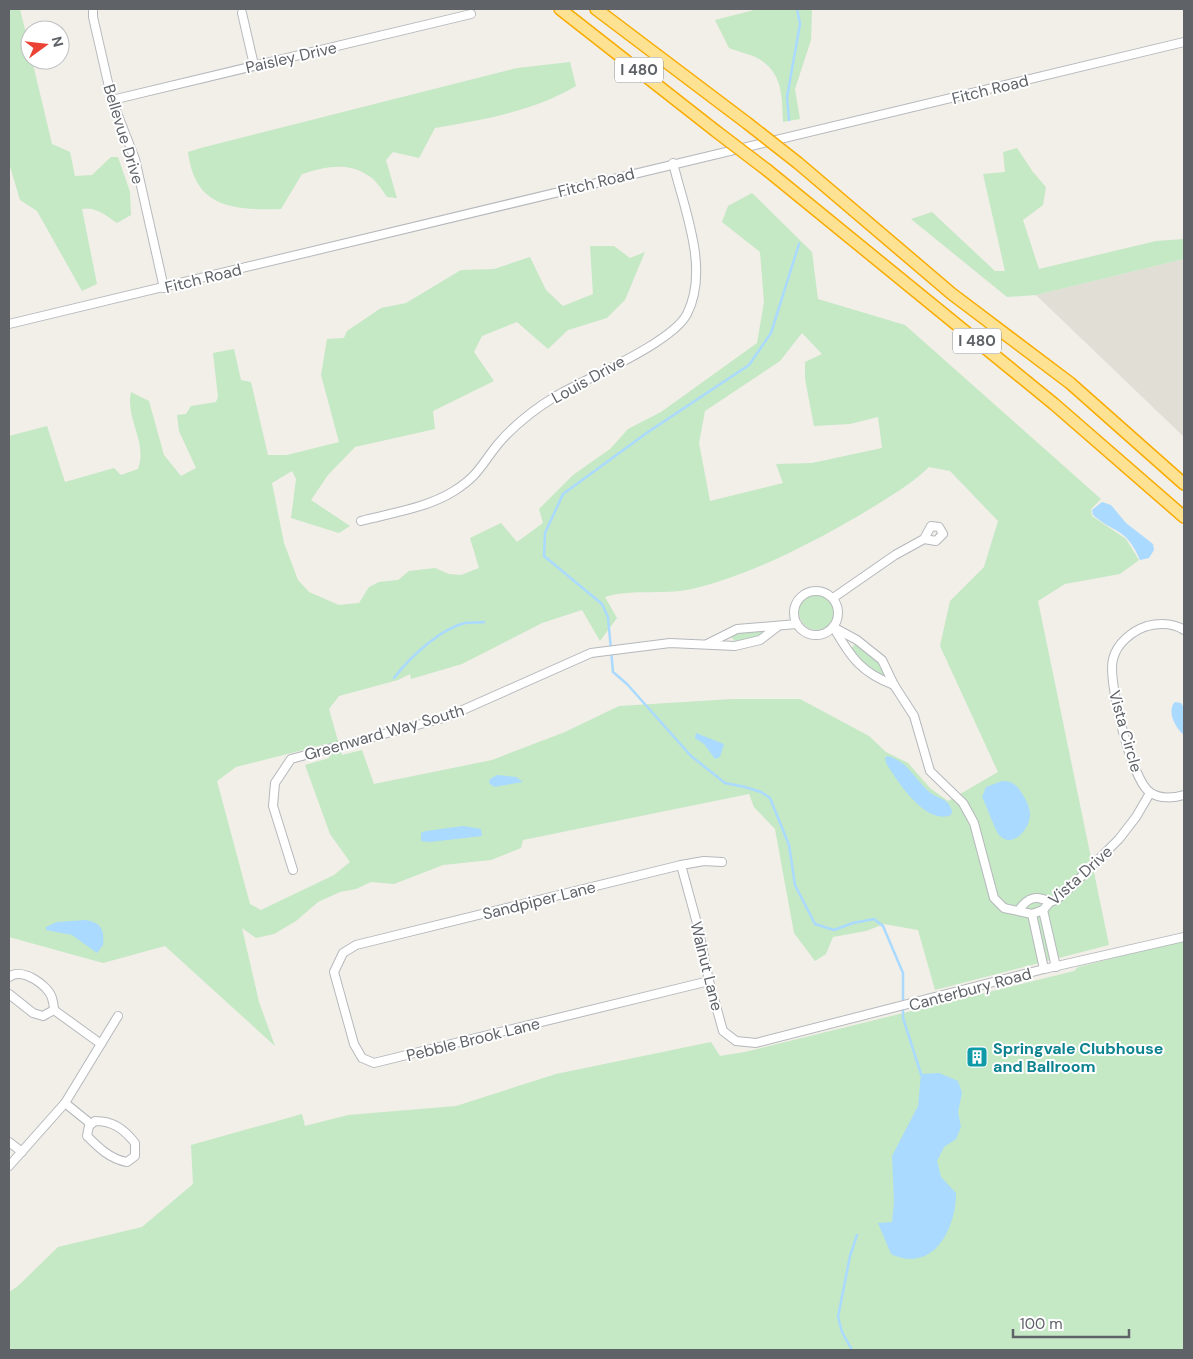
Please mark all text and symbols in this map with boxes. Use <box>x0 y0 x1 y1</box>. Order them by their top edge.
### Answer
north arrow <box>20 20 70 70</box>
text: N <box>48 34 68 49</box>
street label: Paisley Drive <box>244 37 339 78</box>
road number: I 480 <box>615 58 663 82</box>
street label: Fitch Road <box>950 70 1031 109</box>
street label: Bellevue Drive <box>98 82 149 187</box>
street label: Fitch Road <box>556 163 637 202</box>
street label: Fitch Road <box>163 259 244 298</box>
road number: I 480 <box>953 328 1001 354</box>
street label: Louis Drive <box>548 351 629 408</box>
street label: Vista Circle <box>1104 688 1147 775</box>
street label: Greenward Way South <box>302 700 467 765</box>
street label: Vista Drive <box>1044 841 1117 910</box>
street label: Sandpiper Lane <box>480 876 598 925</box>
street label: Walnut Lane <box>685 919 728 1013</box>
street label: Canterbury Road <box>907 963 1034 1016</box>
street label: Pebble Brook Lane <box>404 1013 542 1066</box>
place label: Springvale Clubhouse and Ballroom <box>993 1038 1163 1077</box>
building icon: Springvale Clubhouse and Ballroom <box>965 1045 989 1069</box>
scale bar <box>1013 1306 1129 1338</box>
text: 100 m <box>1020 1314 1063 1334</box>

